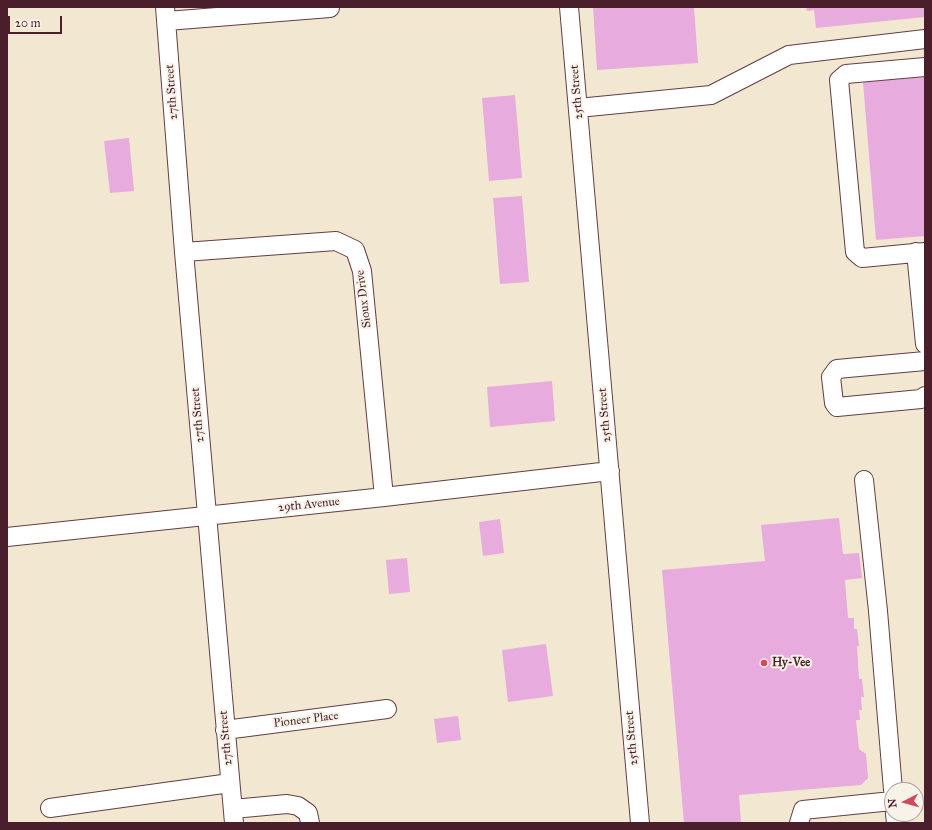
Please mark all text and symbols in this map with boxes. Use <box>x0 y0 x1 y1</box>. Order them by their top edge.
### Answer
scale bar <box>10 8 64 34</box>
text: 20 m <box>15 16 41 30</box>
street label: 27th Street <box>163 64 181 120</box>
street label: 25th Street <box>567 64 587 120</box>
street label: Sioux Drive <box>353 269 375 329</box>
street label: 27th Street <box>188 387 208 443</box>
street label: 25th Street <box>595 387 615 443</box>
street label: 29th Avenue <box>277 495 341 515</box>
place label: Hy-Vee <box>772 656 810 670</box>
marker: Hy-Vee <box>759 658 769 668</box>
street label: Pioneer Place <box>273 709 339 731</box>
street label: 27th Street <box>216 710 236 766</box>
street label: 25th Street <box>622 710 642 766</box>
north arrow <box>884 782 924 822</box>
text: N <box>886 798 900 809</box>

